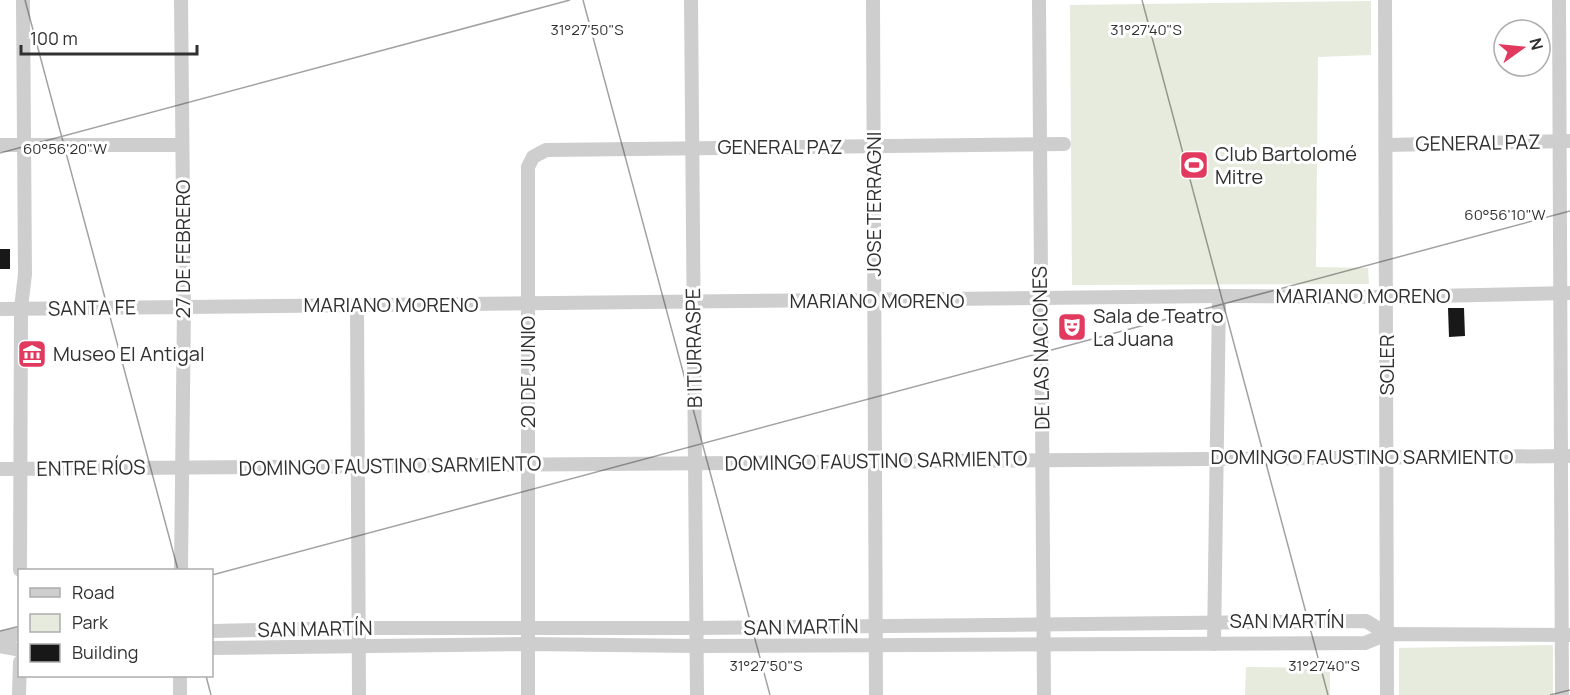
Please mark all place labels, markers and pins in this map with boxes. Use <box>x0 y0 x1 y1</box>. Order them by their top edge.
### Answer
place label: Club Bartolomé Mitre <box>1215 140 1357 190</box>
sports icon: Club Bartolomé Mitre <box>1178 149 1210 181</box>
place label: Sala de Teatro La Juana <box>1093 302 1224 352</box>
theatre icon: Sala de Teatro La Juana <box>1056 311 1088 343</box>
museum icon: Museo El Antigal <box>16 338 48 370</box>
place label: Museo El Antigal <box>53 340 205 367</box>

